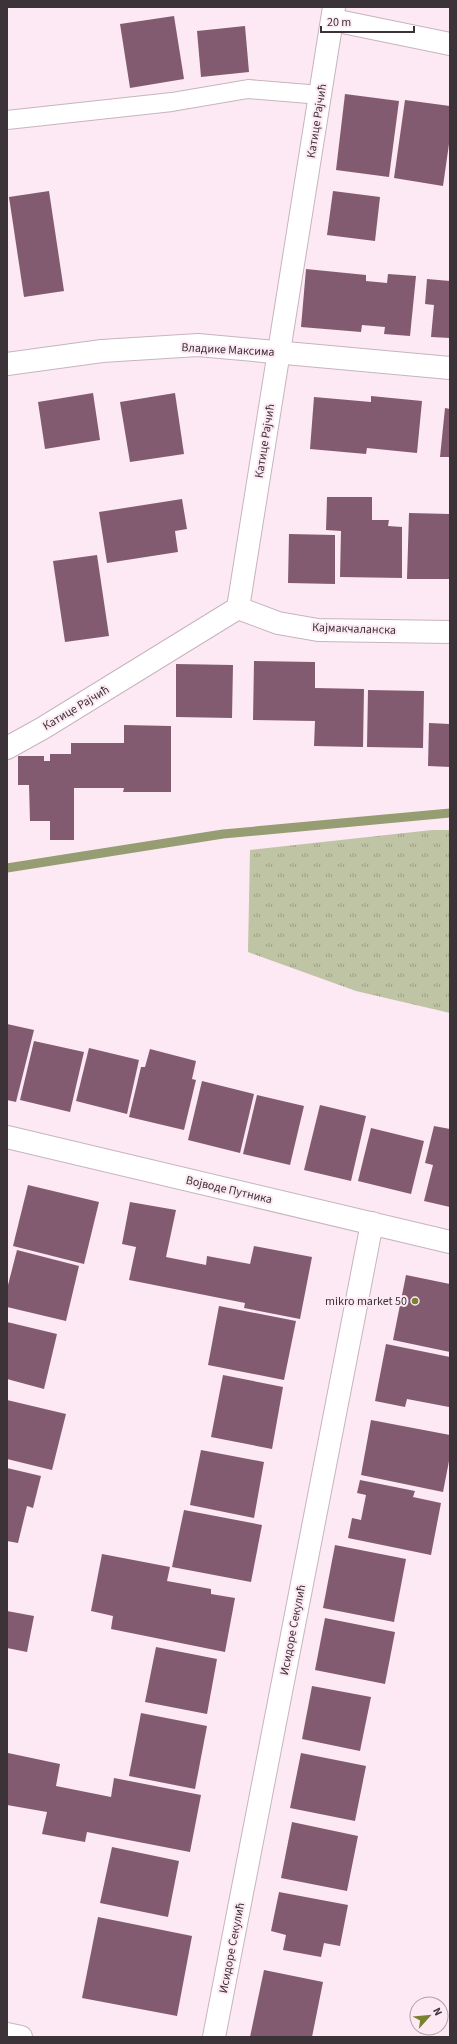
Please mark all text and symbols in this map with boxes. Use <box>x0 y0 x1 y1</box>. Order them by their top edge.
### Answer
scale bar <box>321 8 414 34</box>
text: 20 m <box>327 14 351 31</box>
street label: Катице Рајчић <box>303 83 331 159</box>
street label: Владике Максима <box>181 339 275 361</box>
street label: Катице Рајчић <box>251 403 279 479</box>
street label: Кајмакчаланска <box>312 619 396 639</box>
street label: Катице Рајчић <box>40 681 112 735</box>
street label: Војводе Путника <box>184 1172 274 1208</box>
place label: mikro market 50 <box>325 1293 407 1310</box>
marker: mikro market 50 <box>410 1296 420 1306</box>
street label: Исидоре Секулић <box>276 1583 310 1677</box>
street label: Исидоре Секулић <box>215 1901 249 1995</box>
north arrow <box>409 1996 449 2036</box>
text: N <box>429 2005 446 2018</box>

